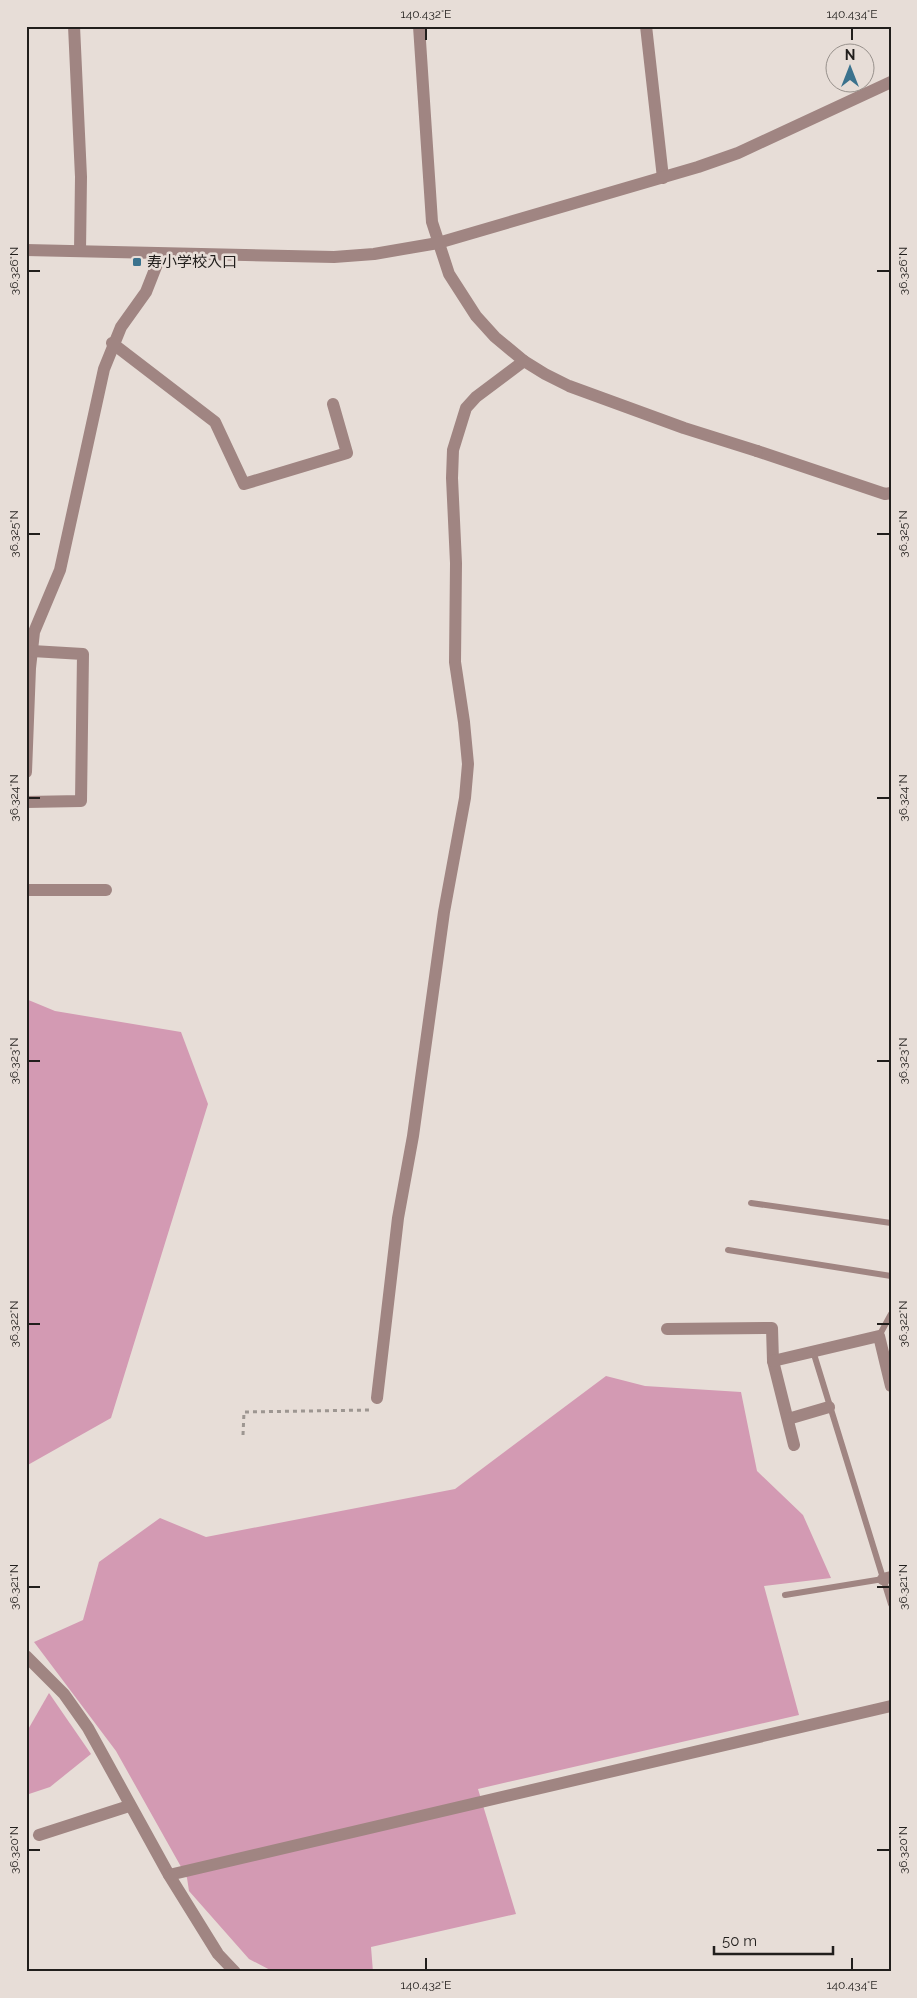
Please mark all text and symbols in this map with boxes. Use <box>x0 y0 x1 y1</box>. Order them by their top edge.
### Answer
text: 140.432°E <box>401 7 451 21</box>
text: 140.434°E <box>826 7 878 21</box>
north arrow <box>824 42 874 92</box>
text: N <box>845 47 855 63</box>
text: 36.326°N <box>7 247 21 295</box>
text: 36.326°N <box>896 247 910 295</box>
place label: 寿小学校入口 <box>147 253 237 271</box>
marker: 寿小学校入口 <box>131 256 143 268</box>
text: 36.325°N <box>7 510 21 558</box>
text: 36.325°N <box>896 510 910 558</box>
text: 36.324°N <box>7 774 21 822</box>
text: 36.324°N <box>896 774 910 822</box>
text: 36.323°N <box>7 1037 21 1085</box>
text: 36.323°N <box>896 1037 910 1085</box>
text: 36.322°N <box>7 1300 21 1348</box>
text: 36.322°N <box>896 1300 910 1348</box>
text: 36.321°N <box>7 1564 21 1610</box>
text: 36.321°N <box>896 1564 910 1610</box>
text: 36.320°N <box>7 1826 21 1874</box>
text: 36.320°N <box>896 1826 910 1874</box>
scale bar <box>714 1923 833 1955</box>
text: 50 m <box>722 1932 757 1950</box>
text: 140.432°E <box>401 1978 451 1992</box>
text: 140.434°E <box>826 1978 878 1992</box>

